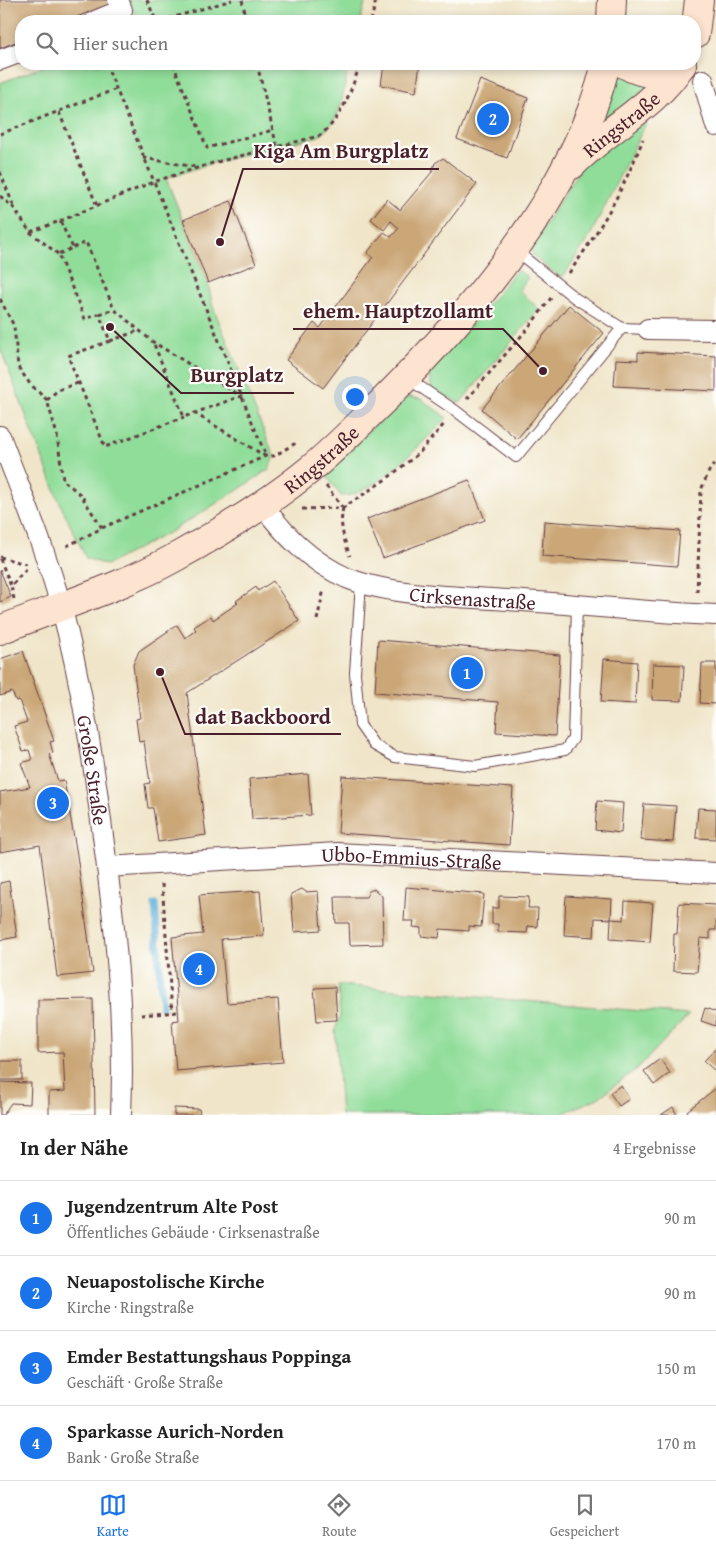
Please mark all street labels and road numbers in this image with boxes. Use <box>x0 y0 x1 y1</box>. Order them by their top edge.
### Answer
street label: Ringstraße <box>575 84 666 163</box>
street label: Ringstraße <box>277 418 365 500</box>
street label: Cirksenastraße <box>408 578 537 616</box>
street label: Große Straße <box>71 713 116 827</box>
street label: Ubbo-Emmius-Straße <box>320 838 502 876</box>

